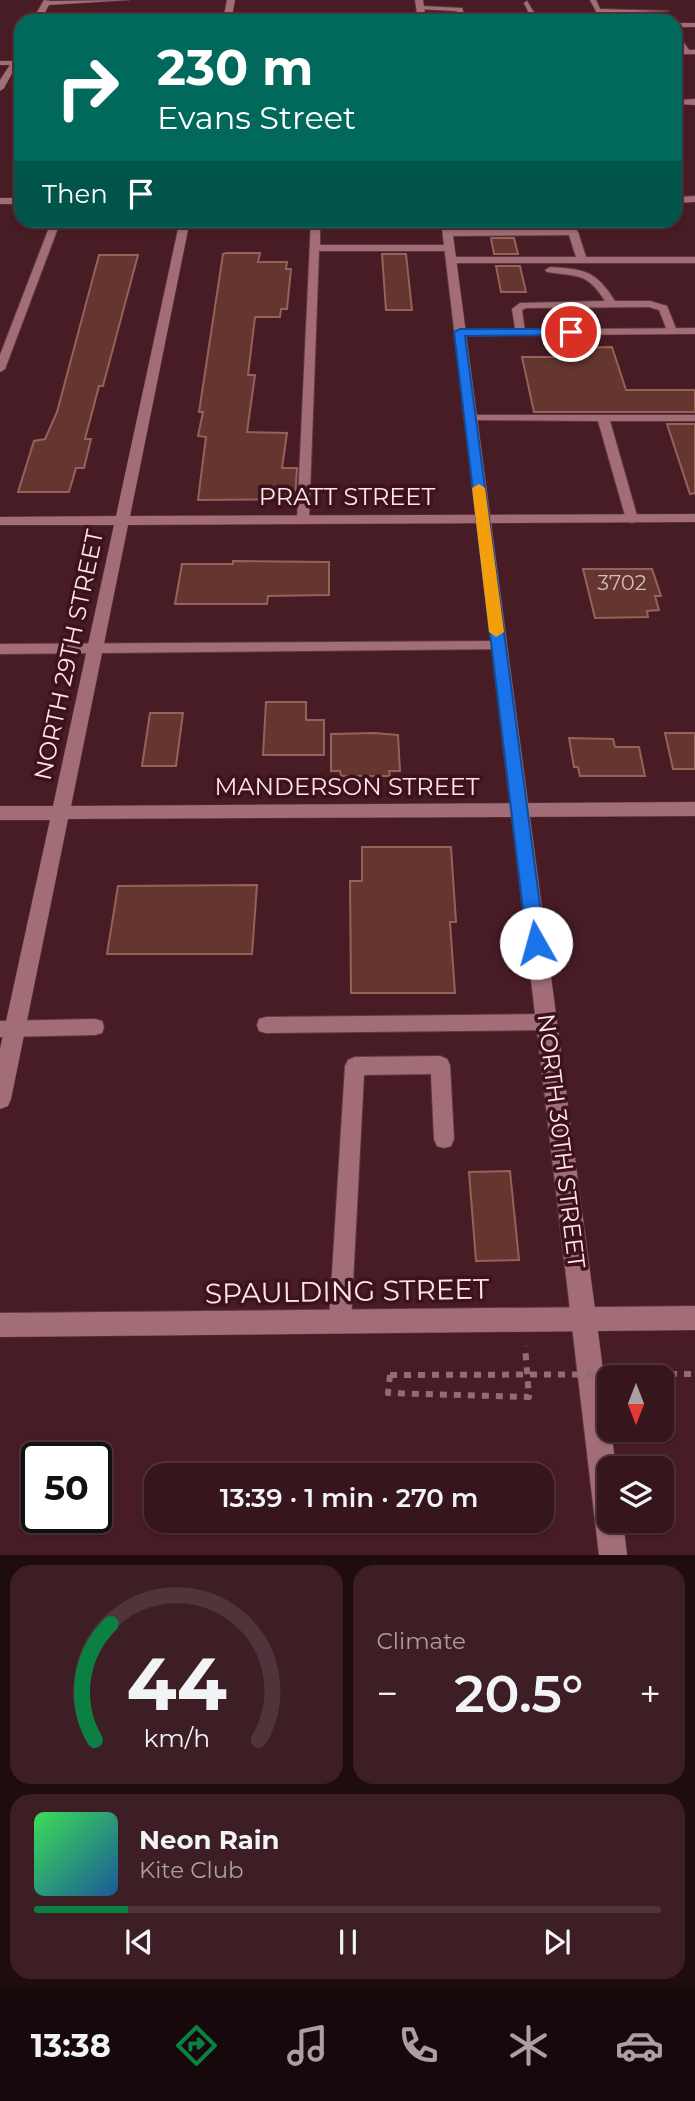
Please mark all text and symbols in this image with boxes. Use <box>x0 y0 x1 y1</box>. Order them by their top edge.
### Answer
text: 230 m <box>157 38 313 97</box>
icon: right <box>42 42 133 133</box>
text: Evans Street <box>157 98 356 137</box>
icon: arrive <box>122 175 160 213</box>
text: Then <box>42 178 108 210</box>
pin <box>541 302 601 362</box>
icon: arrive <box>552 313 590 351</box>
street label: PRATT STREET <box>259 482 435 511</box>
street label: NORTH 29TH STREET <box>28 527 109 783</box>
house number: 3702 <box>597 570 647 595</box>
street label: MANDERSON STREET <box>214 772 480 801</box>
position arrow <box>499 906 573 980</box>
street label: NORTH 30TH STREET <box>531 1012 592 1270</box>
street label: SPAULDING STREET <box>204 1272 490 1310</box>
north arrow <box>597 1365 674 1442</box>
map controls <box>597 1365 674 1533</box>
speed limit sign: 50 <box>21 1442 112 1533</box>
button: layers <box>597 1456 674 1533</box>
text: 13:39 · 1 min · 270 m <box>220 1482 478 1514</box>
text: Climate <box>377 1627 466 1655</box>
text: 44 <box>126 1641 226 1729</box>
text: 20.5° <box>454 1662 583 1725</box>
text: − <box>377 1670 398 1717</box>
text: + <box>639 1670 661 1717</box>
text: km/h <box>143 1723 210 1753</box>
text: Neon Rain <box>139 1824 280 1856</box>
text: Kite Club <box>139 1856 244 1884</box>
icon: previous <box>120 1923 158 1961</box>
icon: pause <box>329 1923 367 1961</box>
icon: next <box>538 1923 576 1961</box>
icon: directions <box>172 2021 221 2070</box>
icon: music <box>283 2021 332 2070</box>
icon: phone <box>394 2021 443 2070</box>
icon: climate <box>504 2021 553 2070</box>
icon: car <box>615 2021 664 2070</box>
text: 13:38 <box>31 2026 111 2065</box>

